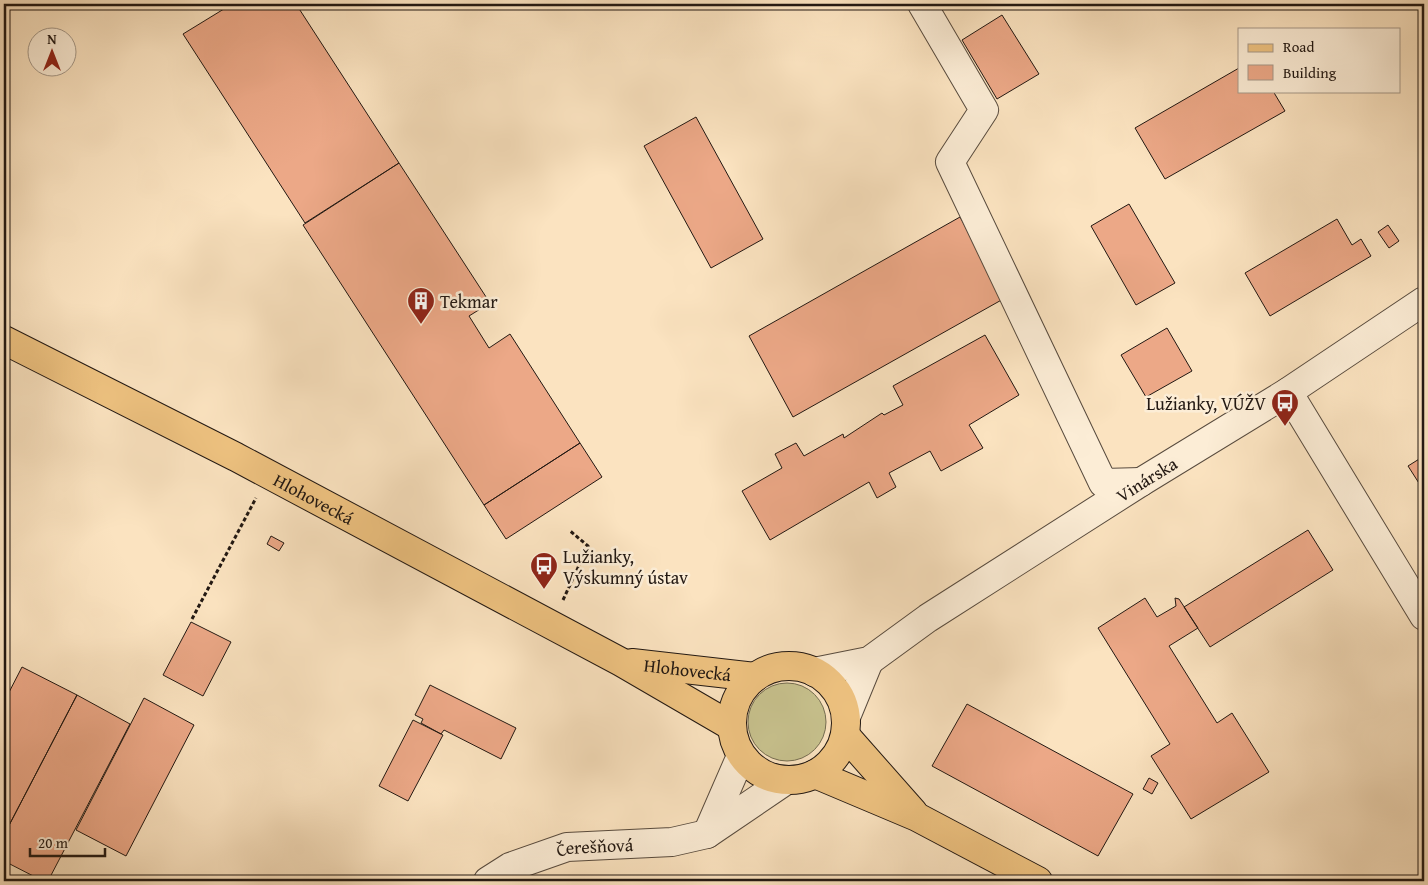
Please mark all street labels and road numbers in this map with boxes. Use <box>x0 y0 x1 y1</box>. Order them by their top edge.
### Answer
street label: Vinárska <box>1110 449 1183 508</box>
street label: Hlohovecká <box>269 466 359 531</box>
street label: Hlohovecká <box>643 651 733 688</box>
street label: Čerešňová <box>552 830 634 863</box>

